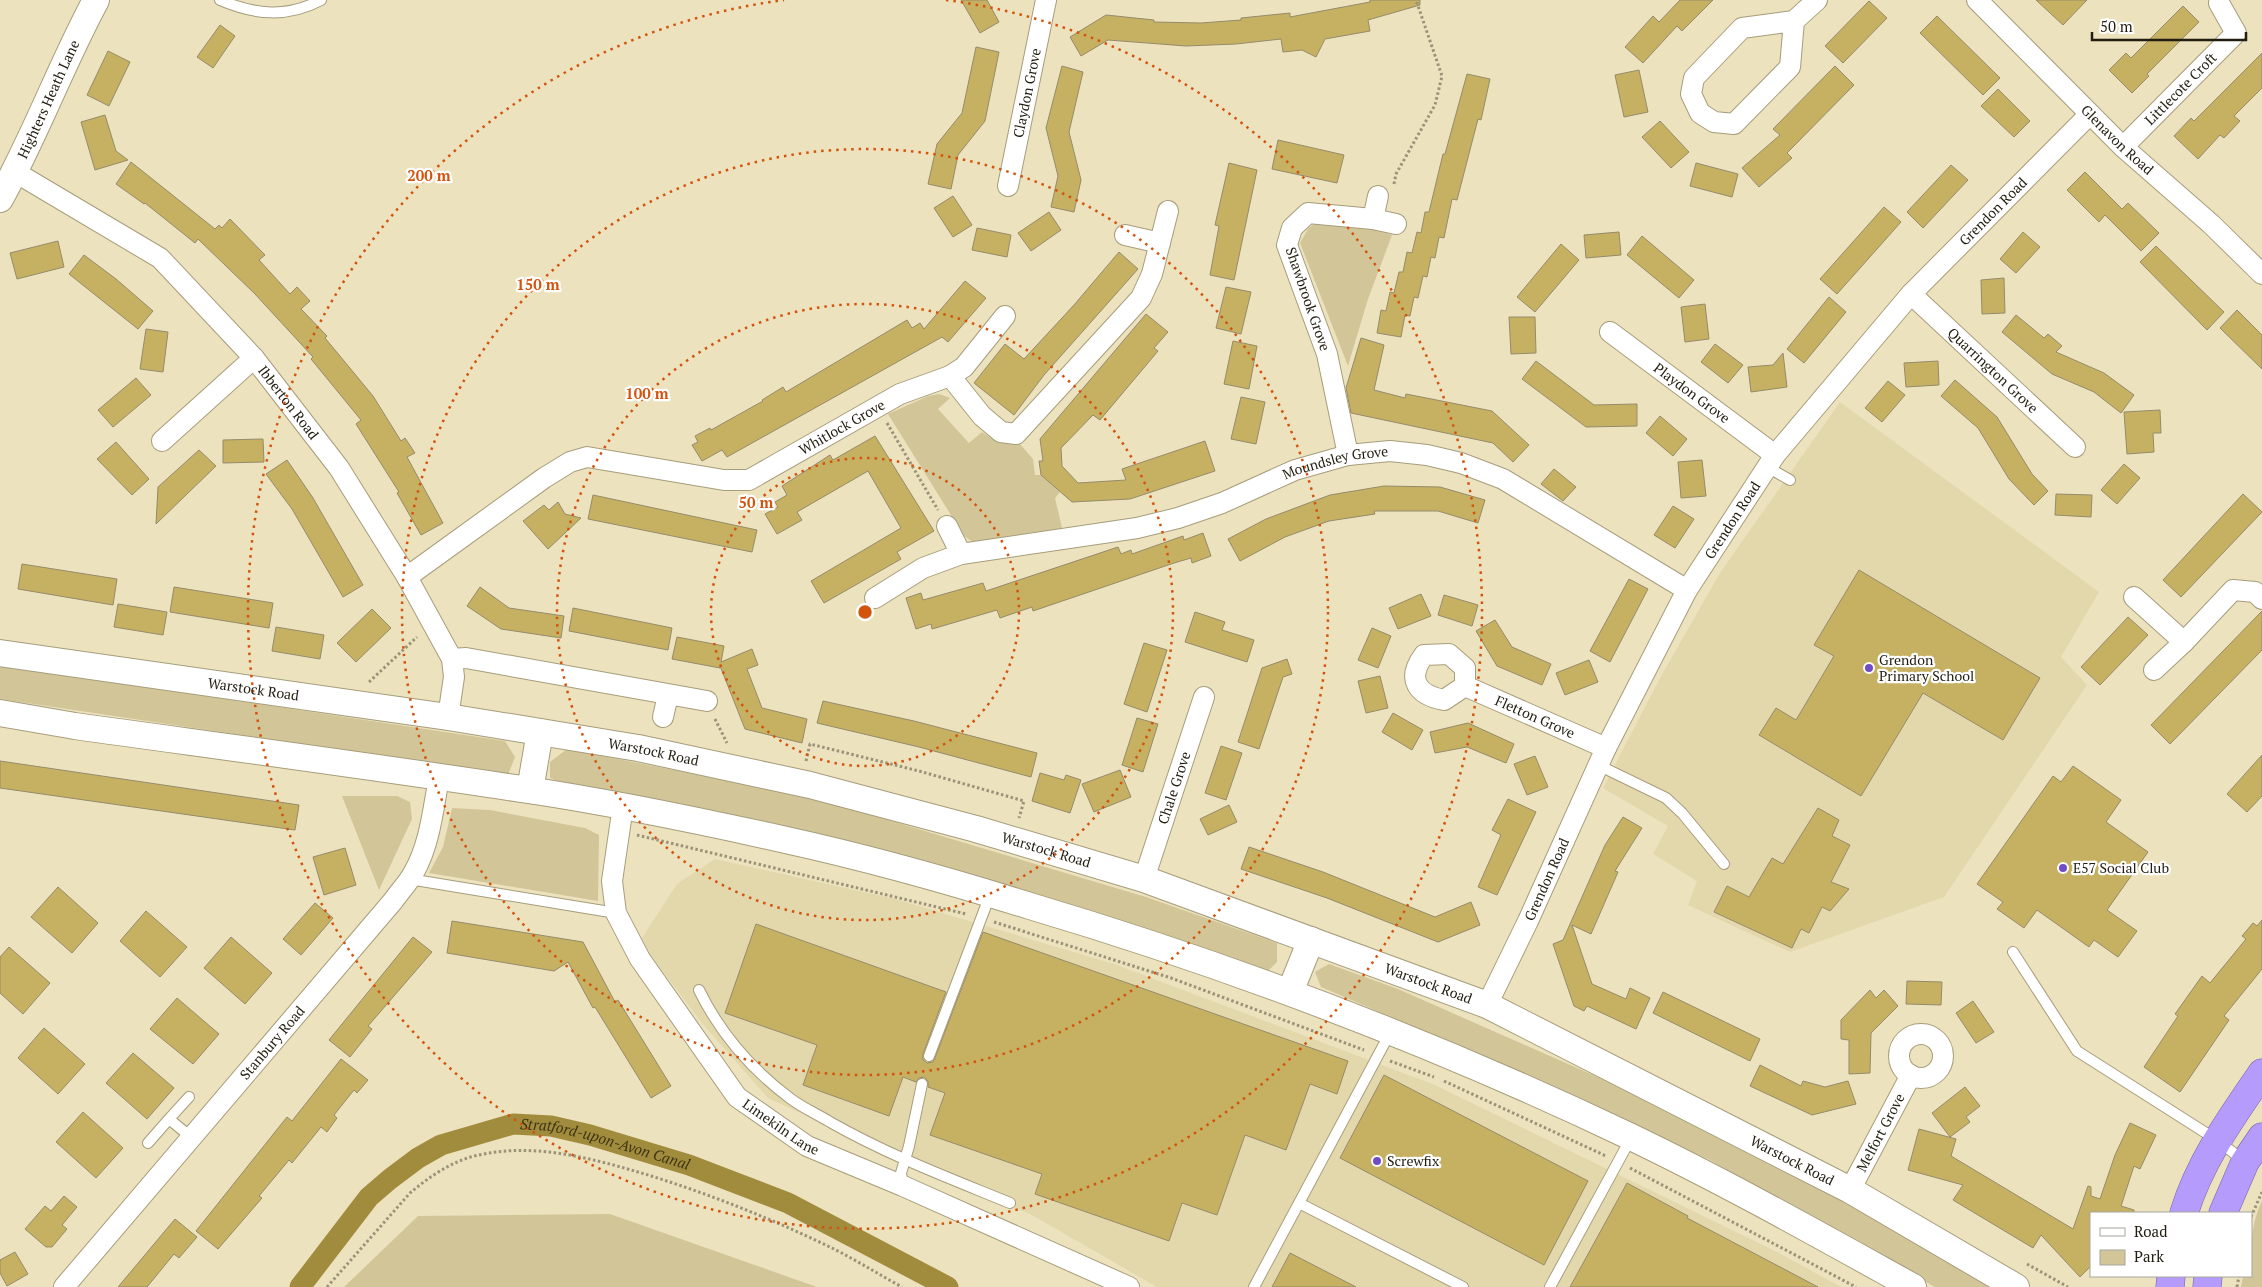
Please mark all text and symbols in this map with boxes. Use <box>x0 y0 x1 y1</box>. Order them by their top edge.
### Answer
scale bar <box>2092 10 2246 42</box>
text: 50 m <box>2100 16 2133 36</box>
street label: Highters Heath Lane <box>12 37 83 161</box>
street label: Claydon Grove <box>1008 46 1045 139</box>
street label: Littlecote Croft <box>2140 47 2221 129</box>
street label: Glenavon Road <box>2077 100 2158 179</box>
text: 200 m <box>407 165 451 185</box>
street label: Grendon Road <box>1955 173 2031 249</box>
street label: Shawbrook Grove <box>1282 244 1335 353</box>
text: 150 m <box>516 274 560 294</box>
street label: Quarrington Grove <box>1944 323 2043 417</box>
street label: Playdon Grove <box>1650 358 1734 427</box>
street label: Ibberton Road <box>254 361 323 443</box>
text: 100 m <box>625 383 669 403</box>
street label: Whitlock Grove <box>795 395 888 459</box>
street label: Moundsley Grove <box>1279 441 1389 483</box>
street label: Grendon Road <box>1700 477 1764 562</box>
text: 50 m <box>739 492 774 512</box>
centre of rings <box>856 603 874 621</box>
place label: Grendon Primary School <box>1879 650 1974 685</box>
marker: Grendon Primary School <box>1863 662 1875 674</box>
street label: Warstock Road <box>207 673 301 705</box>
street label: Fletton Grove <box>1492 691 1578 742</box>
street label: Warstock Road <box>607 733 701 770</box>
street label: Chale Grove <box>1153 749 1194 826</box>
street label: Warstock Road <box>1000 827 1093 872</box>
street label: Grendon Road <box>1519 835 1573 924</box>
place label: E57 Social Club <box>2073 858 2169 877</box>
marker: E57 Social Club <box>2057 862 2069 874</box>
street label: Warstock Road <box>1382 958 1475 1008</box>
street label: Stanbury Road <box>235 1001 309 1083</box>
street label: Melfort Grove <box>1851 1090 1909 1175</box>
street label: Limekiln Lane <box>739 1094 822 1159</box>
water label: Stratford-upon-Avon Canal <box>519 1113 694 1174</box>
street label: Warstock Road <box>1747 1131 1838 1190</box>
place label: Screwfix <box>1387 1151 1440 1170</box>
marker: Screwfix <box>1371 1155 1383 1167</box>
legend <box>2090 1212 2252 1277</box>
text: Road <box>2134 1221 2167 1241</box>
text: Park <box>2134 1246 2164 1266</box>

